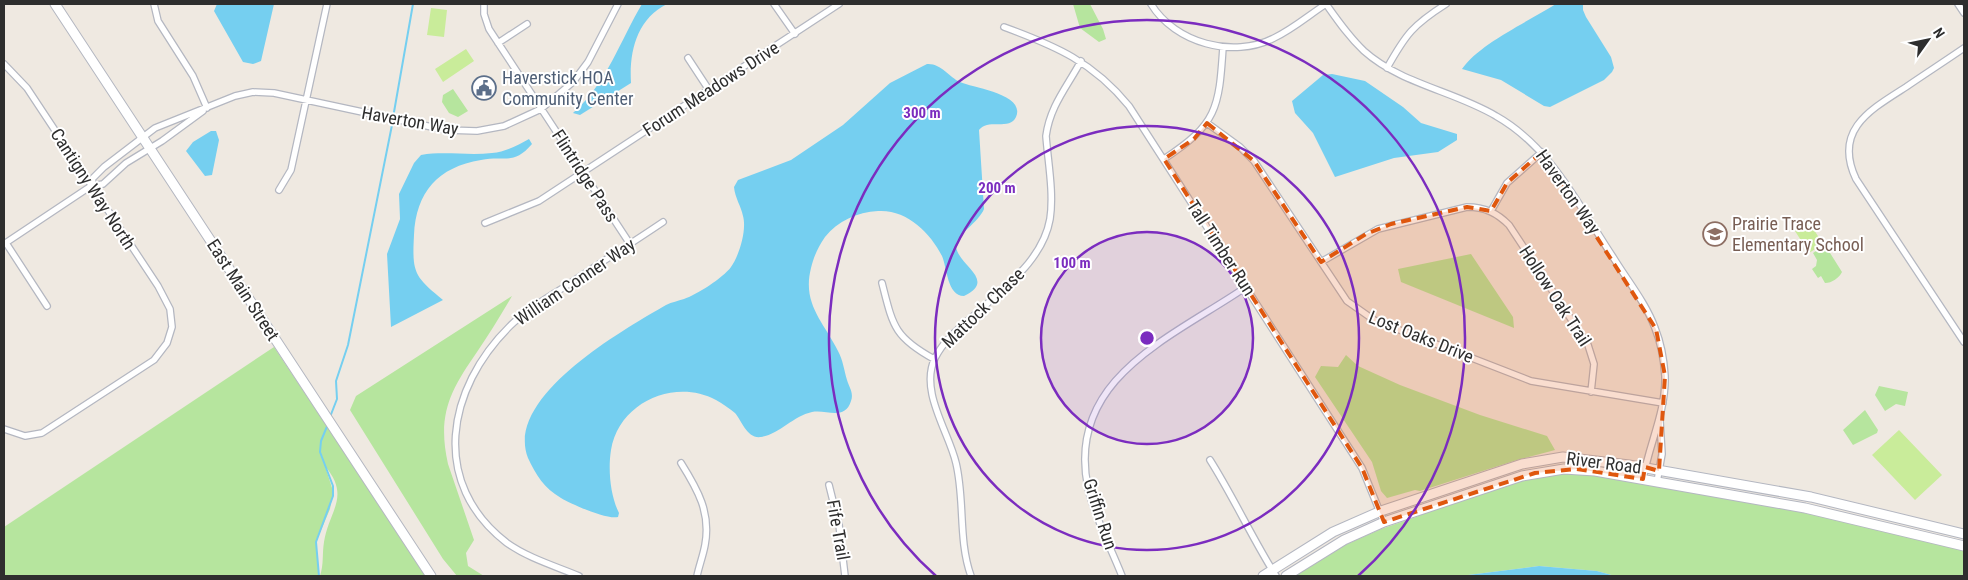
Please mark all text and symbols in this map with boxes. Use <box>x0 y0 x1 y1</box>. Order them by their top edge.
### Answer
north arrow <box>1903 15 1953 65</box>
text: N <box>1930 25 1948 41</box>
street label: Forum Meadows Drive <box>639 37 783 140</box>
place label: Haverstick HOA Community Center <box>502 67 634 109</box>
public building icon: Haverstick HOA Community Center <box>471 75 497 101</box>
street label: Haverton Way <box>360 102 461 139</box>
text: 300 m <box>903 104 941 122</box>
street label: Cantigny Way North <box>47 124 140 253</box>
street label: Flintridge Pass <box>548 126 623 226</box>
street label: Haverton Way <box>1532 146 1605 238</box>
text: 200 m <box>978 179 1016 197</box>
street label: Tall Timber Run <box>1183 196 1260 300</box>
place label: Prairie Trace Elementary School <box>1732 213 1864 255</box>
school or university icon: Prairie Trace Elementary School <box>1702 221 1728 247</box>
street label: William Conner Way <box>511 233 639 330</box>
street label: East Main Street <box>203 235 284 344</box>
street label: Hollow Oak Trail <box>1515 242 1596 350</box>
text: 100 m <box>1053 254 1091 272</box>
street label: Mattock Chase <box>937 263 1028 352</box>
street label: Lost Oaks Drive <box>1366 306 1477 367</box>
centre of rings <box>1138 329 1156 347</box>
street label: River Road <box>1565 447 1643 478</box>
street label: Griffin Run <box>1079 476 1122 552</box>
street label: Fife Trail <box>823 498 854 562</box>

